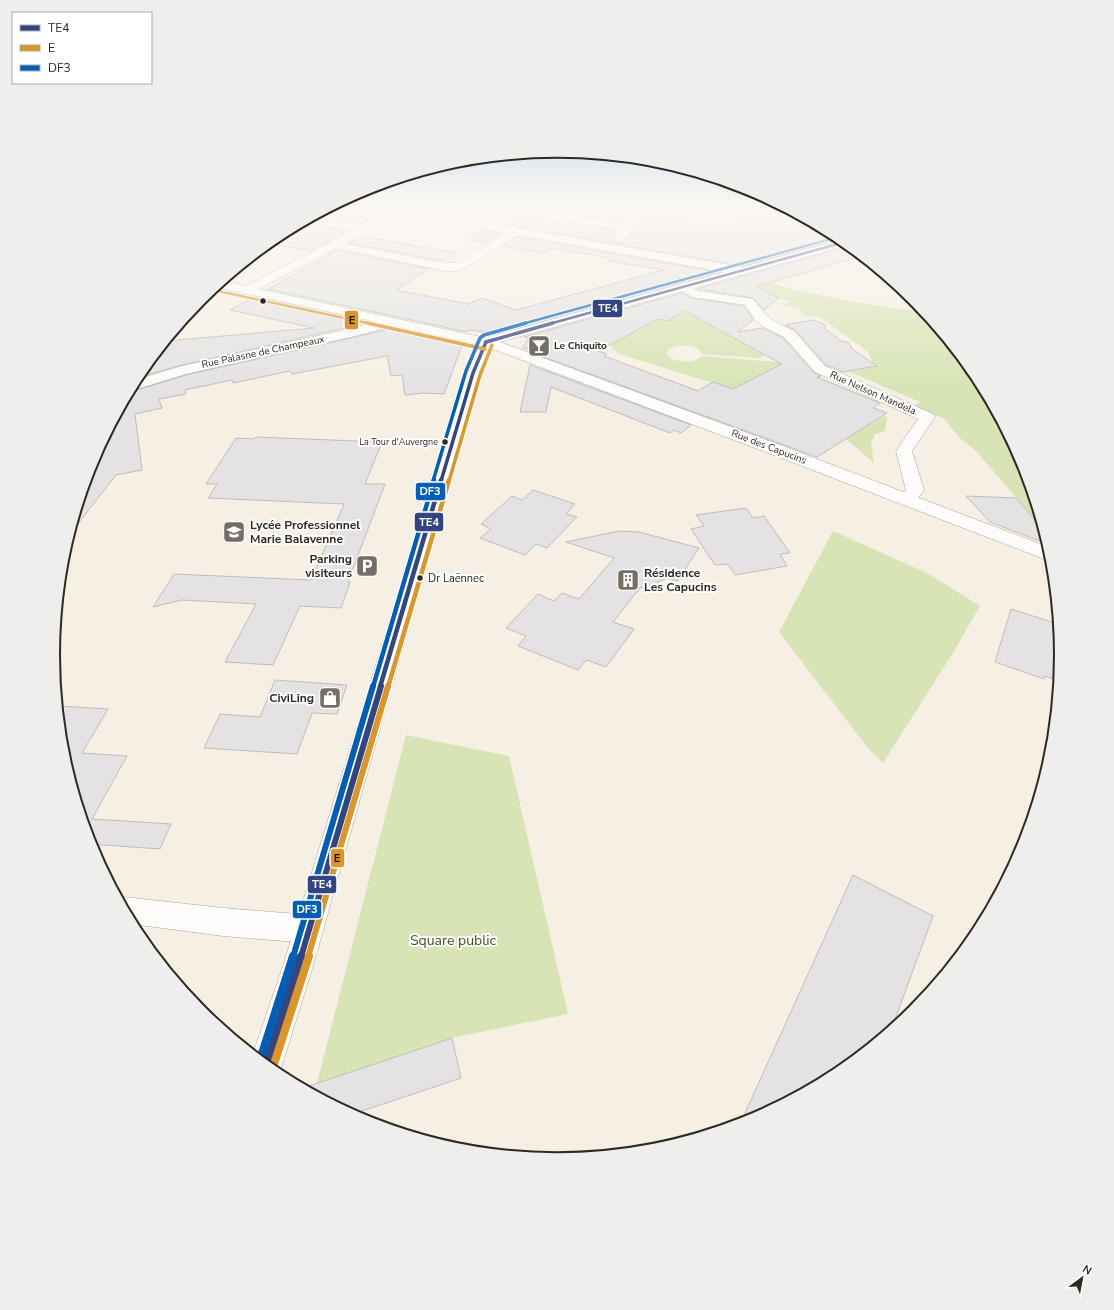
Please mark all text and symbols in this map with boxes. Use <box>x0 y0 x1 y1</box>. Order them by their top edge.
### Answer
legend <box>12 12 152 84</box>
text: TE4 <box>48 20 69 36</box>
text: E <box>48 40 55 56</box>
text: DF3 <box>48 60 71 76</box>
unlabelled marker <box>258 296 268 306</box>
line badge: TE4 <box>592 299 623 318</box>
text: TE4 <box>598 301 618 316</box>
line badge: E <box>344 310 359 330</box>
text: E <box>349 313 355 328</box>
street label: Rue Palasne de Champeaux <box>200 332 327 372</box>
bar icon: Le Chiquito <box>526 333 552 359</box>
place label: Le Chiquito <box>554 339 607 353</box>
street label: Rue Nelson Mandela <box>827 368 919 418</box>
street label: Rue des Capucins <box>729 426 809 468</box>
place label: La Tour d'Auvergne <box>359 436 438 448</box>
marker: La Tour d'Auvergne <box>440 437 450 447</box>
line badge: DF3 <box>415 482 446 501</box>
text: DF3 <box>419 484 441 499</box>
line badge: TE4 <box>414 512 444 532</box>
text: TE4 <box>419 515 439 530</box>
place label: Lycée Professionnel Marie Balavenne <box>250 517 360 547</box>
school or university icon: Lycée Professionnel Marie Balavenne <box>221 519 247 545</box>
place label: Parking visiteurs <box>304 551 352 581</box>
parking icon: Parking visiteurs <box>354 553 380 579</box>
place label: Résidence Les Capucins <box>644 565 717 595</box>
building icon: Résidence Les Capucins <box>615 567 641 593</box>
place label: Dr Laënnec <box>428 571 484 586</box>
marker: Dr Laënnec <box>415 573 425 583</box>
shop icon: CiviLing <box>317 685 343 711</box>
place label: CiviLing <box>269 690 314 706</box>
line badge: E <box>330 848 345 868</box>
text: E <box>334 851 340 866</box>
line badge: TE4 <box>307 875 337 894</box>
text: TE4 <box>312 877 332 892</box>
line badge: DF3 <box>292 900 322 919</box>
text: DF3 <box>296 902 318 917</box>
park label: Square public <box>410 931 497 950</box>
north arrow <box>1062 1258 1102 1298</box>
text: N <box>1080 1261 1095 1278</box>

